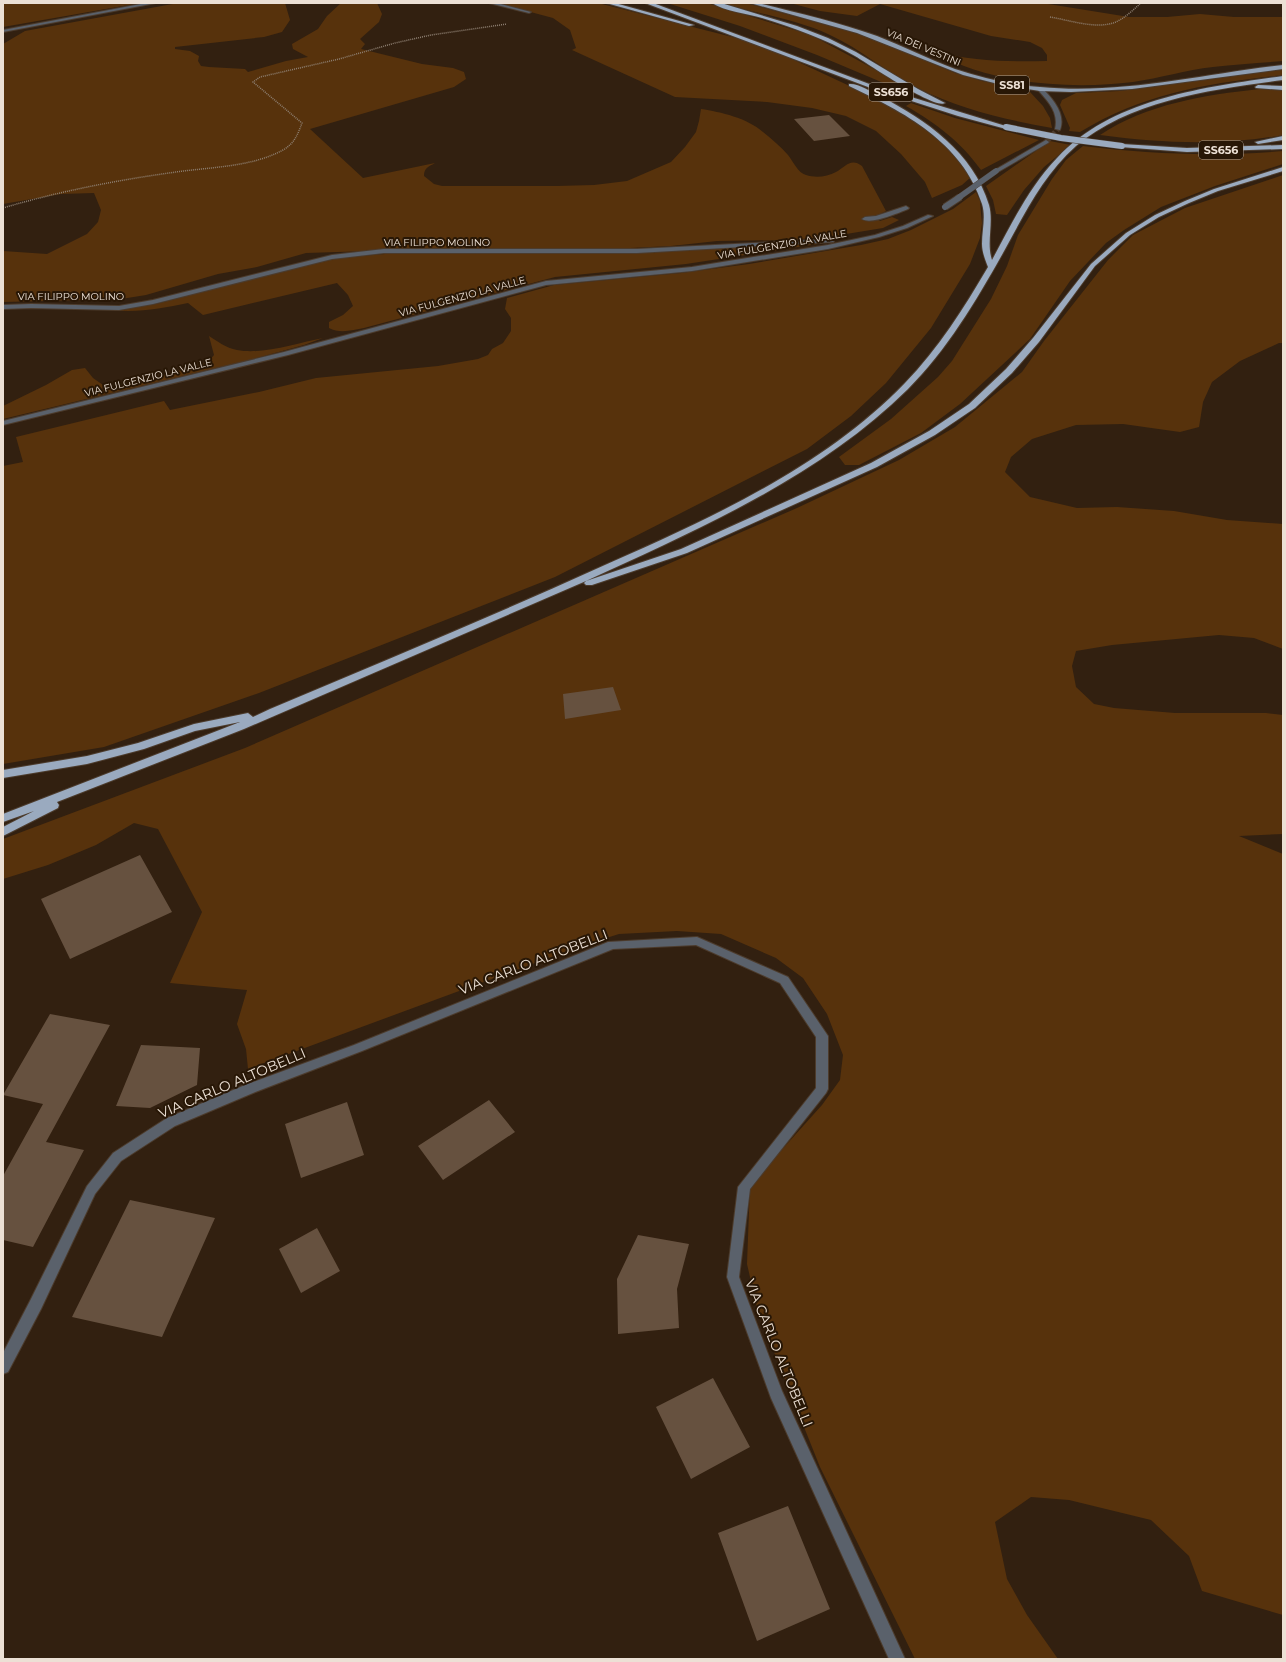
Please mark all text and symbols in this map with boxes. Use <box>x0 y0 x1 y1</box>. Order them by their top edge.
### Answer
street label: VIA DEI VESTINI <box>885 26 963 69</box>
road number: SS81 <box>995 76 1029 94</box>
road number: SS656 <box>869 83 913 101</box>
road number: SS656 <box>1199 141 1243 159</box>
street label: VIA FULGENZIO LA VALLE <box>717 227 848 262</box>
street label: VIA FILIPPO MOLINO <box>384 236 490 249</box>
street label: VIA FULGENZIO LA VALLE <box>397 273 527 320</box>
street label: VIA FILIPPO MOLINO <box>18 290 124 303</box>
street label: VIA FULGENZIO LA VALLE <box>83 355 213 400</box>
street label: VIA CARLO ALTOBELLI <box>456 925 610 999</box>
street label: VIA CARLO ALTOBELLI <box>156 1044 308 1122</box>
street label: VIA CARLO ALTOBELLI <box>741 1276 817 1430</box>

